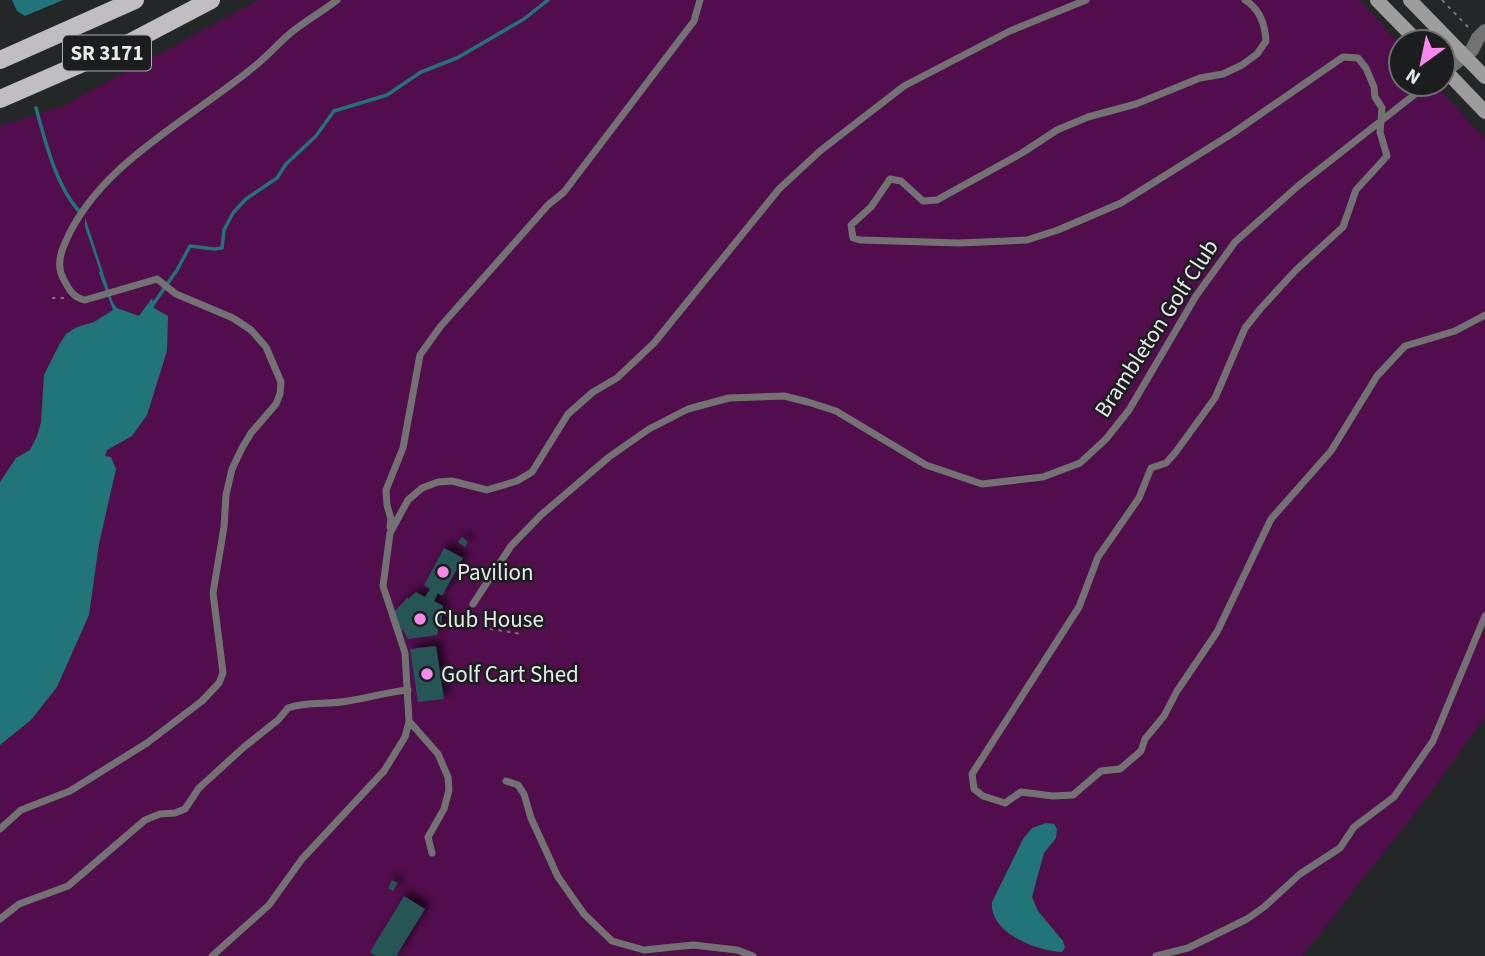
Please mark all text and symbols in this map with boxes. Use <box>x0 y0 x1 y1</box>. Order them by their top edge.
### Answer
north arrow <box>1387 28 1457 98</box>
road number: SR 3171 <box>63 36 151 70</box>
text: N <box>1401 61 1426 91</box>
street label: Brambleton Golf Club <box>1086 233 1227 424</box>
place label: Pavilion <box>457 556 534 589</box>
marker: Pavilion <box>435 564 451 580</box>
place label: Club House <box>434 603 544 636</box>
marker: Club House <box>412 611 428 627</box>
place label: Golf Cart Shed <box>441 658 579 691</box>
marker: Golf Cart Shed <box>419 666 435 682</box>

